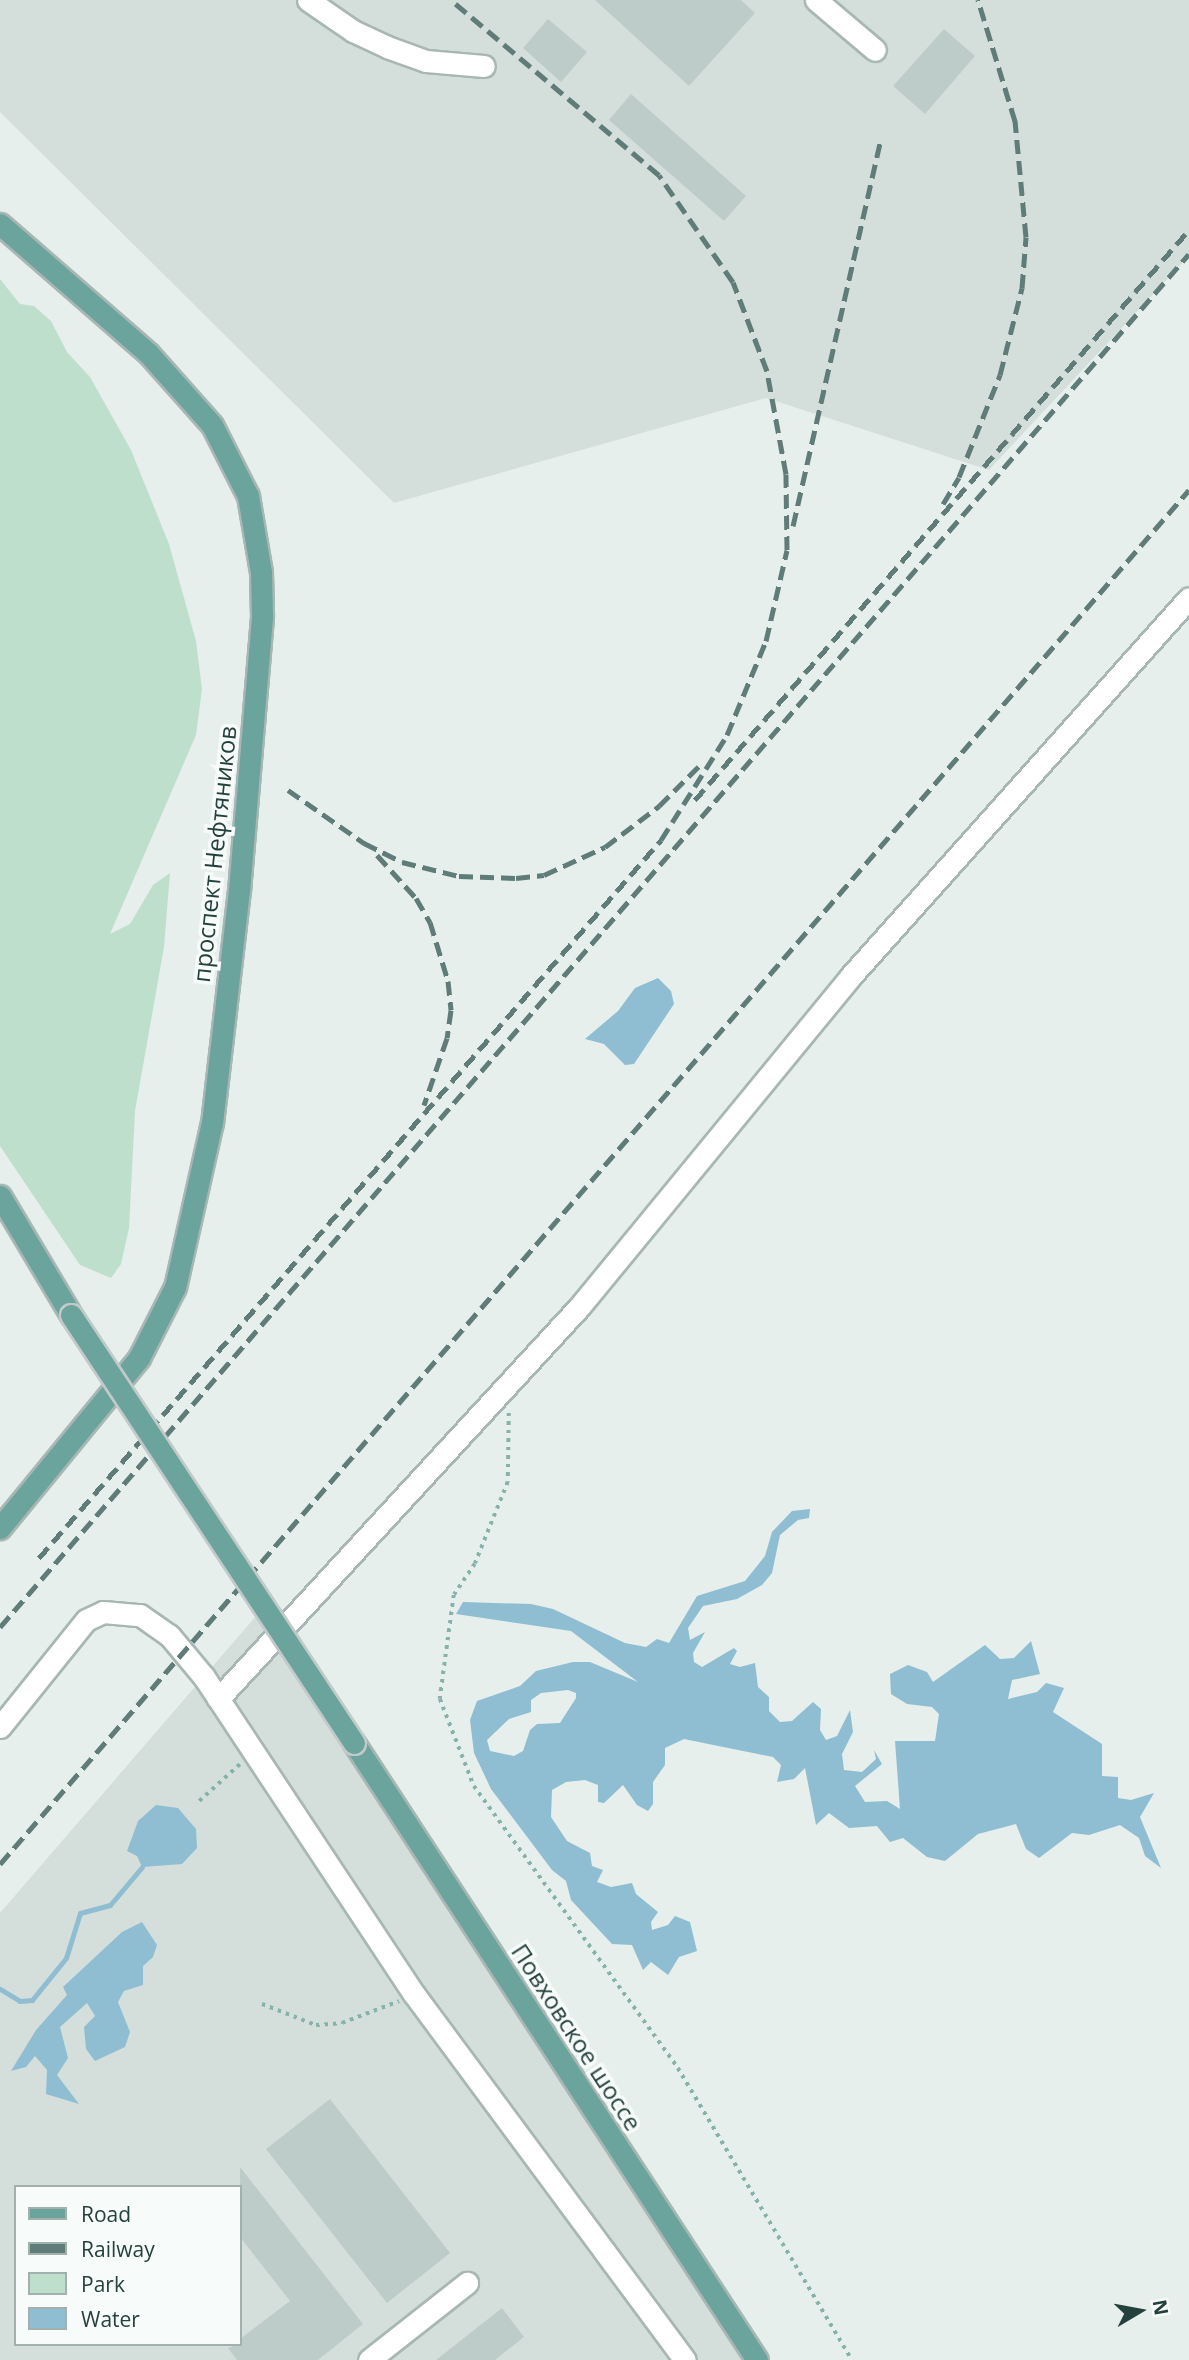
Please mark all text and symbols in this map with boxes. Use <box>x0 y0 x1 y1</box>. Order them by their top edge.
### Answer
street label: проспект Нефтяников <box>186 724 242 984</box>
street label: Повховское шоссе <box>506 1938 648 2136</box>
legend <box>14 2185 242 2346</box>
text: Road <box>81 2200 131 2228</box>
text: Railway <box>81 2235 155 2263</box>
text: Park <box>81 2270 125 2298</box>
north arrow <box>1105 2276 1175 2346</box>
text: N <box>1147 2297 1175 2317</box>
text: Water <box>81 2305 140 2333</box>

